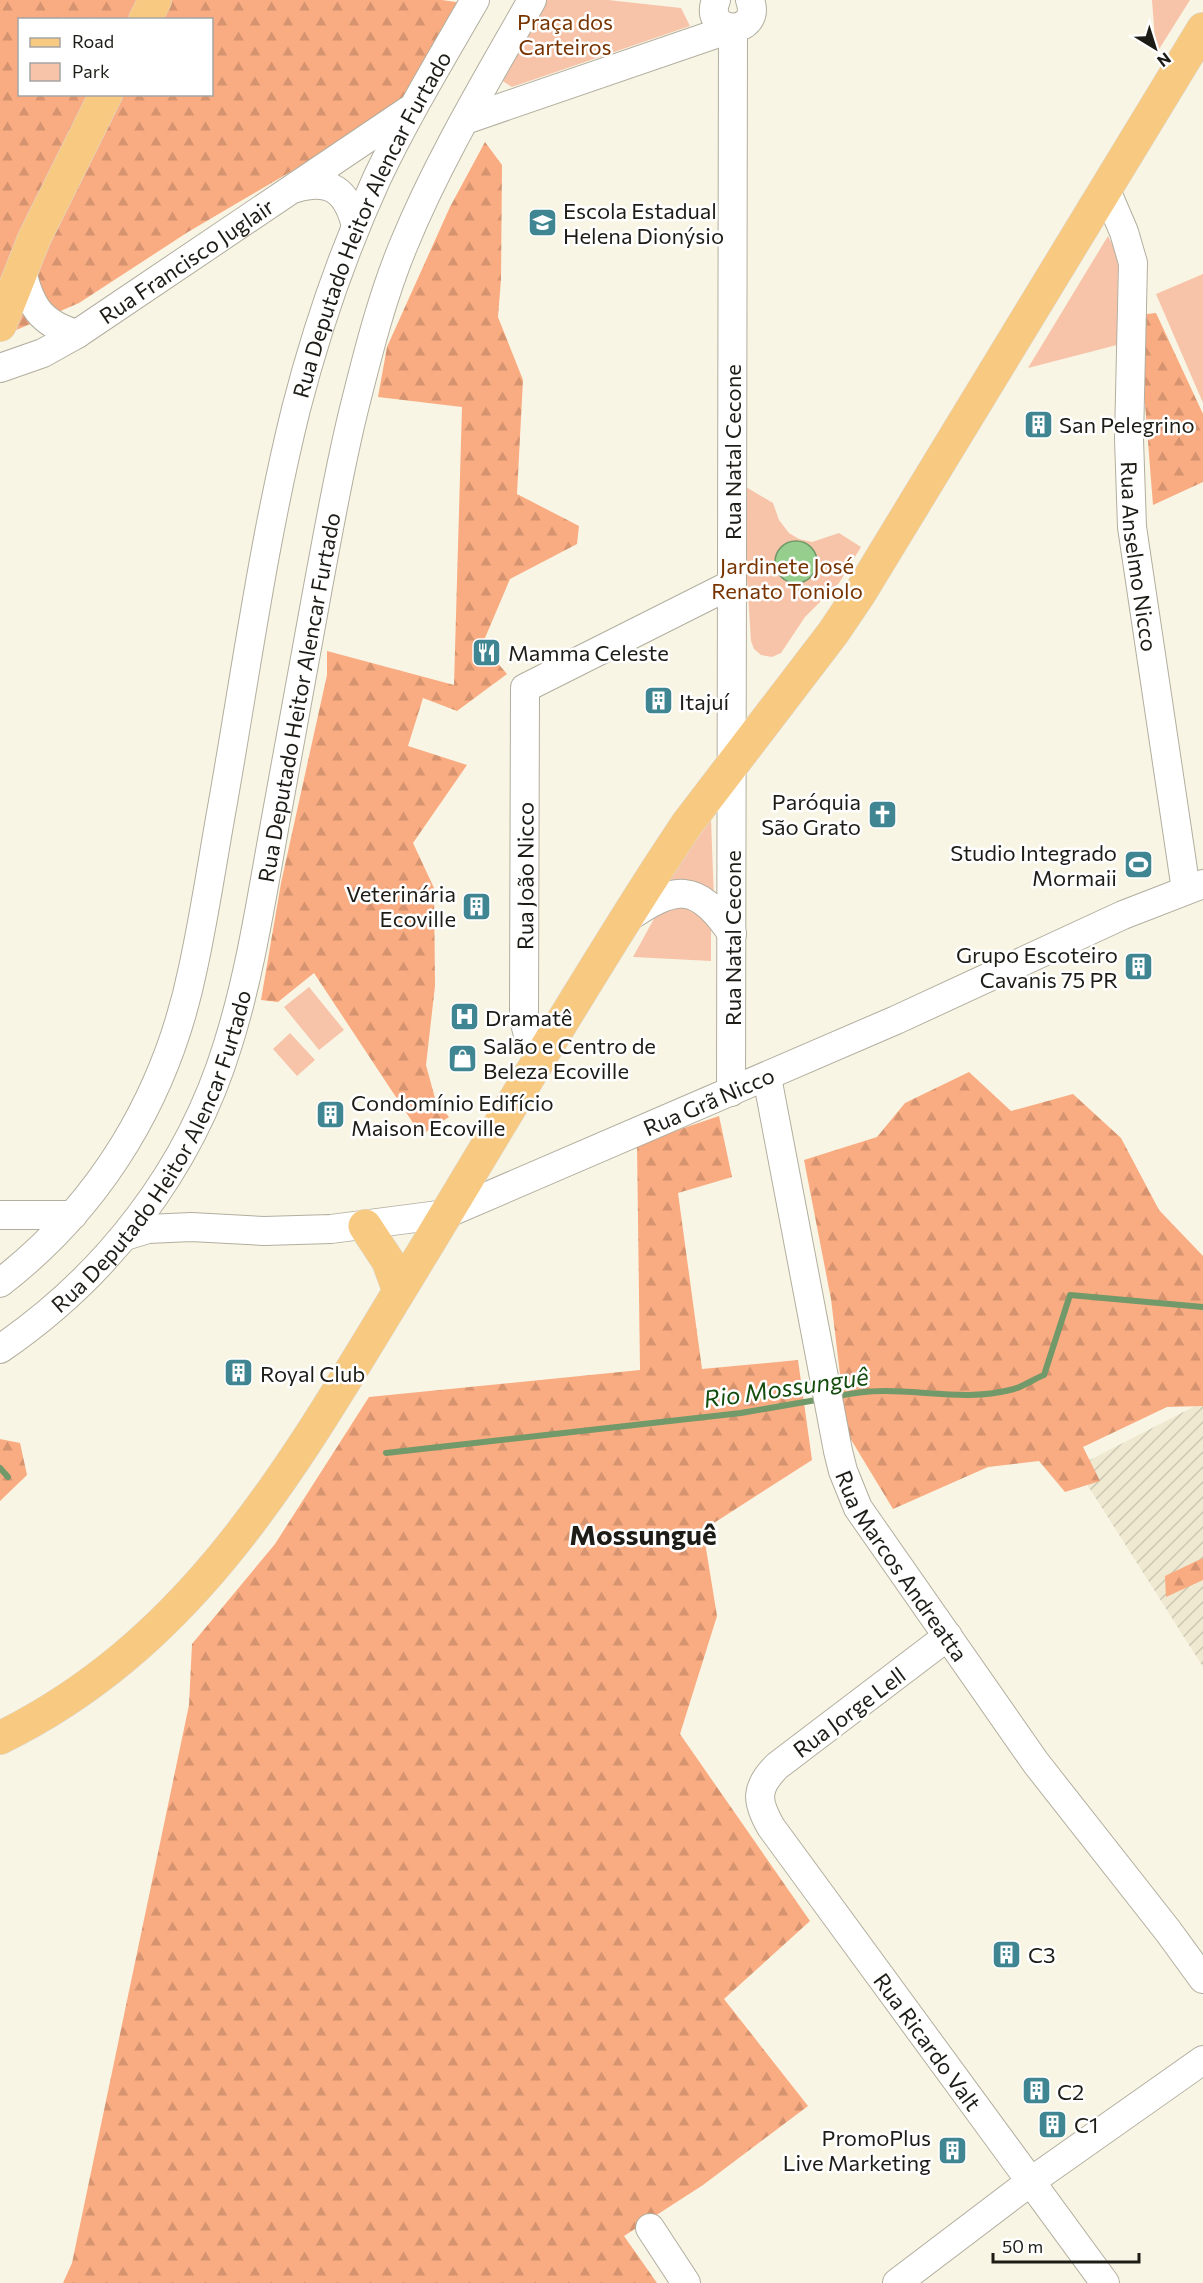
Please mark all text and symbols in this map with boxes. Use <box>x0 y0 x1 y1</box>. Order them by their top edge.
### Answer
park label: Praça dos Carteiros <box>517 8 613 60</box>
legend <box>18 18 213 96</box>
north arrow <box>1125 18 1185 78</box>
text: Road <box>72 30 114 52</box>
street label: Rua Deputado Heitor Alencar Furtado <box>286 46 456 401</box>
text: N <box>1154 49 1175 71</box>
text: Park <box>72 60 110 82</box>
street label: Rua Francisco Juglair <box>94 192 279 329</box>
place label: Escola Estadual Helena Dionýsio <box>563 197 724 249</box>
school or university icon: Escola Estadual Helena Dionýsio <box>526 207 558 239</box>
street label: Rua Natal Cecone <box>719 364 746 540</box>
building icon: San Pelegrino <box>1022 408 1054 440</box>
place label: San Pelegrino <box>1059 411 1195 438</box>
street label: Rua Anselmo Nicco <box>1116 461 1164 653</box>
street label: Rua Deputado Heitor Alencar Furtado <box>251 510 345 884</box>
park label: Jardinete José Renato Toniolo <box>711 552 863 604</box>
restaurant icon: Mamma Celeste <box>471 636 503 668</box>
place label: Mamma Celeste <box>508 639 669 666</box>
building icon: Itajuí <box>642 685 674 717</box>
place label: Itajuí <box>679 688 731 715</box>
place label: Paróquia São Grato <box>761 788 861 840</box>
church icon: Paróquia São Grato <box>866 798 898 830</box>
street label: Rua João Nicco <box>511 802 538 950</box>
place label: Studio Integrado Mormaii <box>950 839 1117 891</box>
sports icon: Studio Integrado Mormaii <box>1122 849 1154 881</box>
street label: Rua Natal Cecone <box>719 850 746 1026</box>
place label: Veterinária Ecoville <box>346 880 456 932</box>
building icon: Veterinária Ecoville <box>461 890 493 922</box>
place label: Grupo Escoteiro Cavanis 75 PR <box>956 941 1118 993</box>
building icon: Grupo Escoteiro Cavanis 75 PR <box>1123 951 1155 983</box>
street label: Rua Deputado Heitor Alencar Furtado <box>45 987 256 1318</box>
hospital icon: Dramatê <box>448 1001 480 1033</box>
place label: Dramatê <box>485 1004 572 1031</box>
place label: Salão e Centro de Beleza Ecoville <box>483 1032 656 1084</box>
shop icon: Salão e Centro de Beleza Ecoville <box>446 1042 478 1074</box>
street label: Rua Grã Nicco <box>639 1061 778 1141</box>
place label: Condomínio Edifício Maison Ecoville <box>351 1089 554 1141</box>
building icon: Condomínio Edifício Maison Ecoville <box>314 1099 346 1131</box>
building icon: Royal Club <box>223 1357 255 1389</box>
place label: Royal Club <box>260 1360 365 1387</box>
water label: Rio Mossunguê <box>702 1361 871 1413</box>
street label: Rua Marcos Andreatta <box>831 1466 974 1666</box>
district label: Mossunguê <box>569 1517 717 1551</box>
street label: Rua Jorge Lell <box>787 1661 911 1763</box>
building icon: C3 <box>991 1938 1023 1970</box>
place label: C3 <box>1028 1941 1056 1968</box>
street label: Rua Ricardo Valt <box>869 1967 987 2116</box>
building icon: C2 <box>1020 2075 1052 2107</box>
place label: C2 <box>1057 2078 1084 2105</box>
building icon: C1 <box>1037 2108 1069 2140</box>
place label: C1 <box>1074 2111 1098 2138</box>
place label: PromoPlus Live Marketing <box>783 2124 931 2176</box>
building icon: PromoPlus Live Marketing <box>936 2134 968 2166</box>
scale bar <box>993 2226 1138 2264</box>
text: 50 m <box>1002 2235 1043 2257</box>

